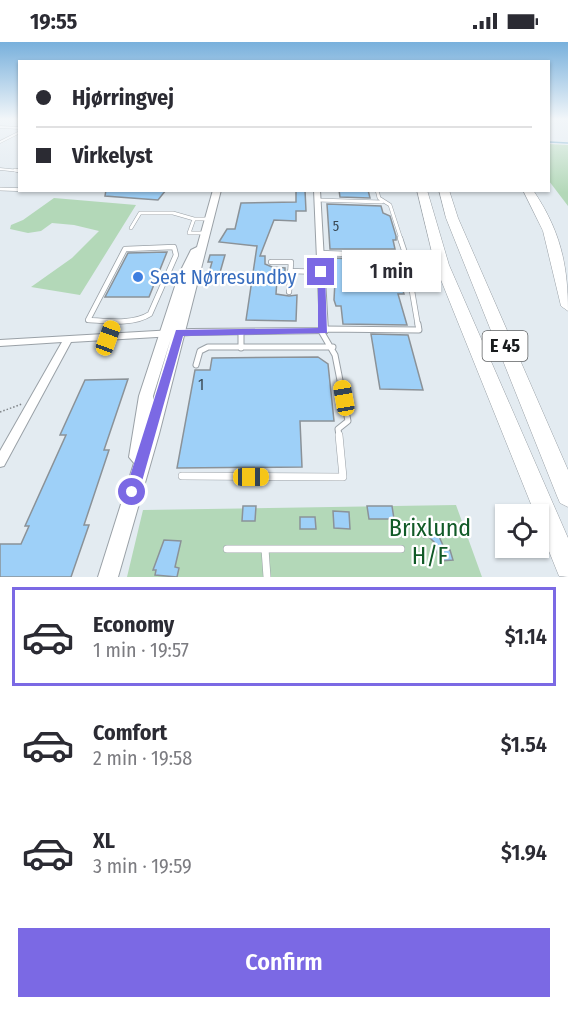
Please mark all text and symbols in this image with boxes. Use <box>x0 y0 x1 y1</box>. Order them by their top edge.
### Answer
text: 19:55 <box>30 8 77 35</box>
text: Hjørringvej <box>72 84 174 111</box>
text: Virkelyst <box>72 142 153 169</box>
house number: 5 <box>333 218 339 235</box>
callout: 1 min <box>342 251 441 293</box>
route end <box>307 258 334 285</box>
text: 1 min <box>370 259 413 283</box>
place label: Seat Nørresundby <box>150 265 296 289</box>
marker: Seat Nørresundby <box>131 270 145 284</box>
car <box>93 318 123 358</box>
road number: E 45 <box>482 331 528 361</box>
house number: 1 <box>198 375 204 394</box>
car <box>332 379 356 417</box>
car <box>233 468 269 486</box>
route start <box>118 478 145 505</box>
map controls <box>495 504 549 558</box>
button: locate <box>495 504 549 558</box>
park label: Brixlund H/F <box>389 514 471 570</box>
icon: car <box>21 610 75 664</box>
text: Economy <box>93 611 174 638</box>
text: $1.14 <box>505 623 547 650</box>
text: 1 min · 19:57 <box>93 638 189 662</box>
icon: car <box>21 718 75 772</box>
text: Comfort <box>93 719 167 746</box>
text: $1.54 <box>501 731 547 758</box>
text: 2 min · 19:58 <box>93 746 192 770</box>
icon: car <box>21 826 75 880</box>
text: XL <box>93 827 115 854</box>
text: $1.94 <box>501 839 547 866</box>
text: 3 min · 19:59 <box>93 854 192 878</box>
button: Confirm <box>18 928 550 997</box>

